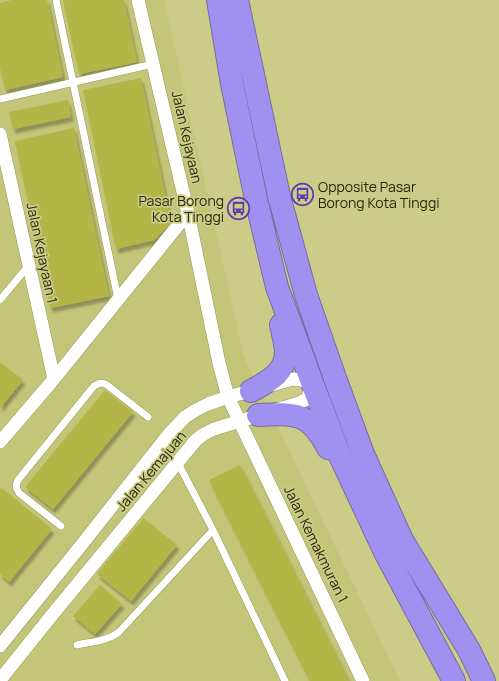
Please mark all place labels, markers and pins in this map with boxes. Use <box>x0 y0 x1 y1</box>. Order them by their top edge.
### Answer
place label: Opposite Pasar Borong Kota Tinggi <box>318 177 439 212</box>
bus stop icon: Opposite Pasar Borong Kota Tinggi <box>289 182 315 208</box>
place label: Pasar Borong Kota Tinggi <box>138 191 224 226</box>
bus stop icon: Pasar Borong Kota Tinggi <box>226 196 252 222</box>

